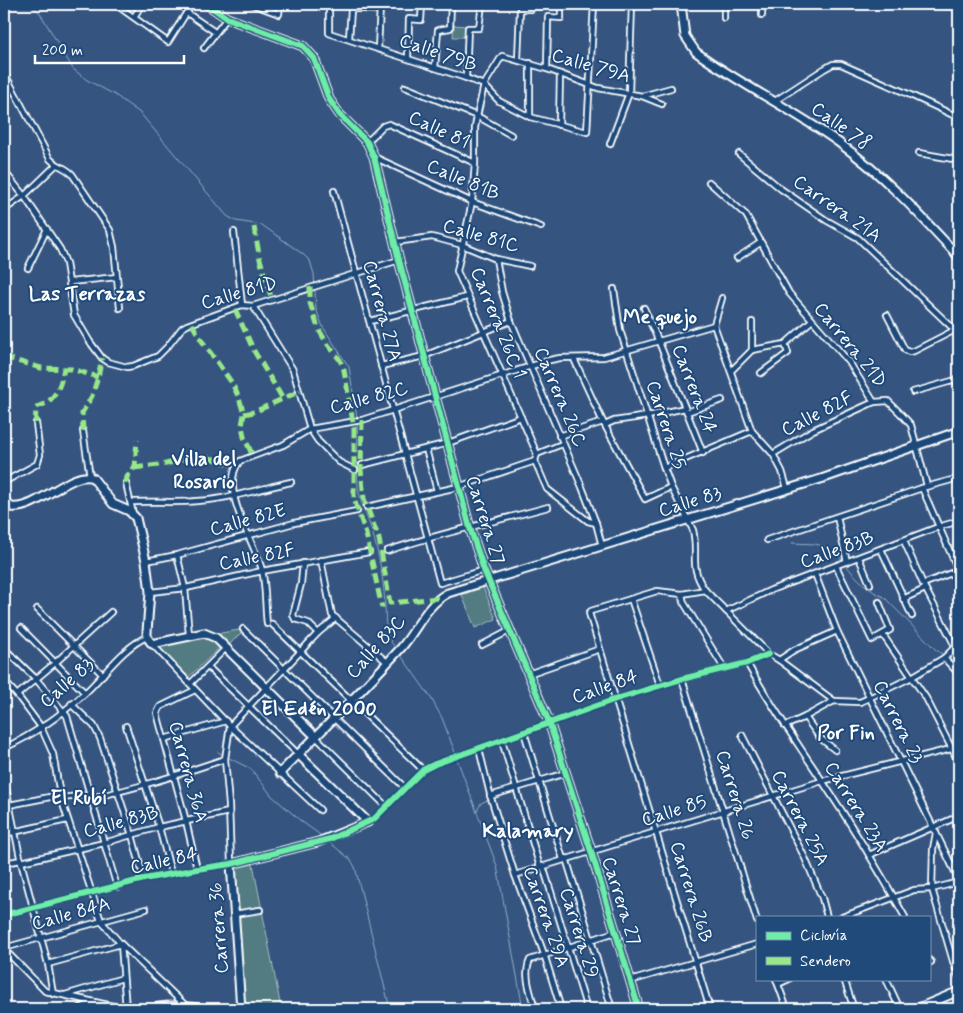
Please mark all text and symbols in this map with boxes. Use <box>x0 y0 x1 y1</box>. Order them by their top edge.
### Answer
street label: Calle 79B <box>396 28 480 78</box>
scale bar <box>35 32 184 64</box>
text: 200 m <box>42 41 83 61</box>
street label: Calle 79A <box>548 43 634 89</box>
street label: Calle 78 <box>806 96 876 156</box>
street label: Calle 81 <box>404 105 474 155</box>
street label: Calle 81B <box>423 153 503 207</box>
street label: Carrera 21A <box>788 169 886 249</box>
street label: Calle 81C <box>440 213 523 259</box>
street label: Carrera 27A <box>356 258 408 364</box>
street label: Carrera 26C 1 <box>464 263 532 383</box>
street label: Calle 81D <box>198 270 280 316</box>
district label: Las Terrazas <box>29 281 146 308</box>
street label: Carrera 21D <box>808 297 892 393</box>
district label: Me quejo <box>623 304 698 331</box>
street label: Carrera 24 <box>666 341 722 437</box>
street label: Carrera 26C <box>528 343 592 451</box>
street label: Calle 82C <box>327 375 411 420</box>
street label: Carrera 25 <box>640 377 692 473</box>
street label: Calle 82F <box>777 385 857 443</box>
district label: Villa del Rosario <box>172 446 237 496</box>
street label: Carrera 27 <box>460 473 510 567</box>
street label: Calle 83 <box>655 481 725 523</box>
street label: Calle 82E <box>207 498 289 542</box>
street label: Calle 83B <box>797 525 877 575</box>
street label: Calle 82F <box>217 537 297 577</box>
street label: Calle 83C <box>341 609 412 684</box>
street label: Calle 83 <box>34 652 100 714</box>
street label: Calle 84 <box>569 664 641 710</box>
street label: Carrera 23 <box>867 676 929 768</box>
district label: El Edén 2000 <box>261 696 377 723</box>
street label: Carrera 36A <box>162 718 214 826</box>
district label: Por Fin <box>817 720 875 747</box>
street label: Carrera 26 <box>710 747 760 843</box>
street label: Carrera 23A <box>818 757 894 857</box>
street label: Carrera 25A <box>765 766 835 870</box>
district label: El Rubí <box>51 785 107 812</box>
street label: Calle 85 <box>638 789 710 833</box>
street label: Calle 83B <box>81 800 161 844</box>
district label: Kalamary <box>482 818 574 845</box>
street label: Carrera 26B <box>664 838 718 946</box>
street label: Calle 84 <box>128 842 200 880</box>
street label: Carrera 27 <box>596 854 646 948</box>
street label: Carrera 29A <box>517 863 575 971</box>
street label: Carrera 36 <box>203 881 235 975</box>
street label: Carrera 29 <box>553 885 605 981</box>
street label: Calle 84A <box>29 891 113 937</box>
legend <box>756 916 930 980</box>
text: Ciclovía <box>800 926 848 946</box>
text: Sendero <box>800 952 851 972</box>

